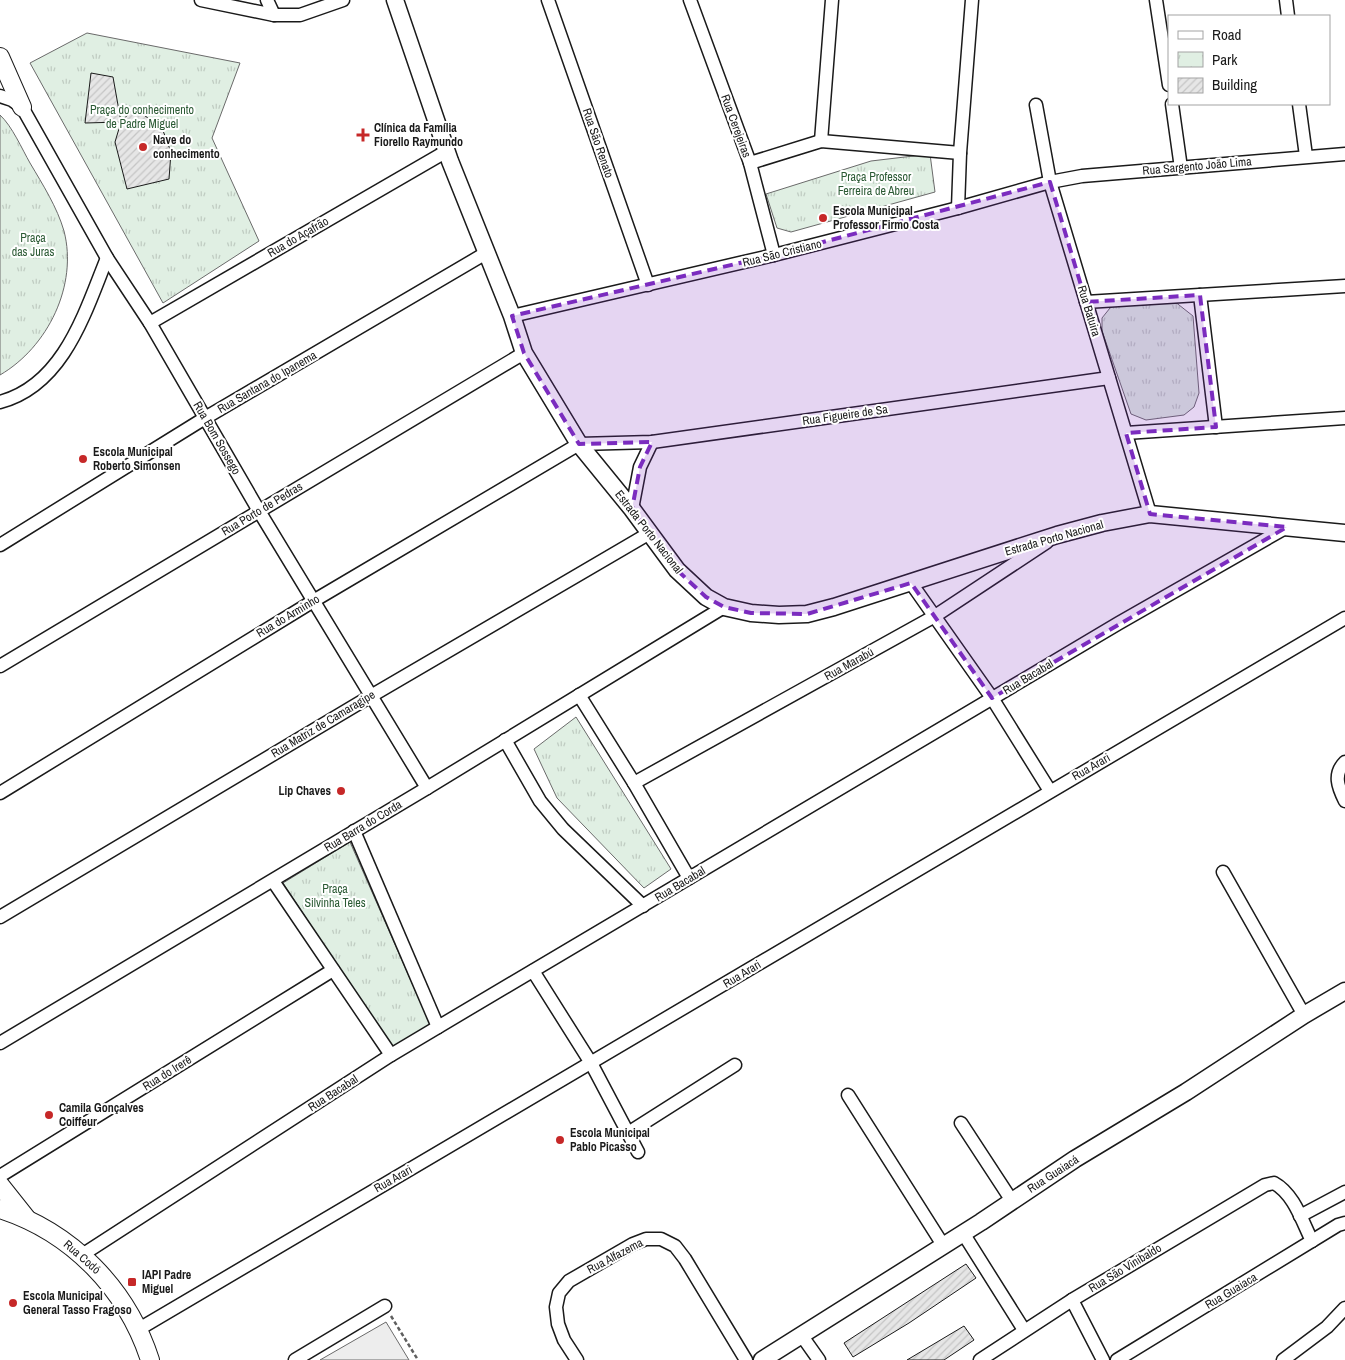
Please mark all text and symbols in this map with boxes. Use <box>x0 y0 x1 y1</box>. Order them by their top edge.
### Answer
legend <box>1168 15 1330 105</box>
text: Road <box>1212 24 1241 45</box>
text: Park <box>1212 49 1238 70</box>
text: Building <box>1212 74 1257 95</box>
street label: Rua Cerejeiras <box>717 92 755 160</box>
park label: Praça do conhecimento de Padre Miguel <box>90 102 194 132</box>
street label: Rua São Renato <box>579 106 617 180</box>
place label: Clínica da Família Fiorello Raymundo <box>374 120 463 150</box>
marker: Clínica da Família Fiorello Raymundo <box>356 128 370 142</box>
place label: Nave do conhecimento <box>153 132 220 162</box>
marker: Nave do conhecimento <box>137 141 149 153</box>
street label: Rua Sargento João Lima <box>1142 153 1253 179</box>
park label: Praça Professor Ferreira de Abreu <box>838 169 914 199</box>
place label: Escola Municipal Professor Firmo Costa <box>833 203 940 233</box>
marker: Escola Municipal Professor Firmo Costa <box>817 212 829 224</box>
street label: Rua do Açafrão <box>265 213 331 261</box>
park label: Praça das Juras <box>12 230 54 260</box>
street label: Rua São Cristiano <box>741 235 823 271</box>
street label: Rua Batuira <box>1074 284 1104 339</box>
street label: Rua Santana do Ipanema <box>214 347 320 417</box>
street label: Rua Bom Sossego <box>190 398 244 478</box>
street label: Rua Figueire de Sa <box>801 401 889 429</box>
place label: Escola Municipal Roberto Simonsen <box>93 444 180 474</box>
marker: Escola Municipal Roberto Simonsen <box>77 453 89 465</box>
street label: Rua Porto de Pedras <box>218 478 306 540</box>
street label: Estrada Porto Nacional <box>611 487 687 577</box>
street label: Estrada Porto Nacional <box>1003 516 1105 560</box>
street label: Rua do Arminho <box>253 591 323 641</box>
street label: Rua Marabú <box>821 644 877 684</box>
street label: Rua Bacabal <box>1000 656 1056 698</box>
street label: Rua Matriz de Camaragipe <box>268 687 378 761</box>
street label: Rua Arari <box>1069 750 1113 784</box>
place label: Lip Chaves <box>278 783 332 799</box>
marker: Lip Chaves <box>335 785 347 797</box>
street label: Rua Barra do Corda <box>321 796 405 856</box>
street label: Rua Bacabal <box>652 863 708 905</box>
park label: Praça Silvinha Teles <box>304 881 366 911</box>
street label: Rua Arari <box>720 956 764 992</box>
street label: Rua do Irerê <box>140 1052 194 1094</box>
street label: Rua Bacabal <box>305 1071 361 1115</box>
place label: Camila Gonçalves Coiffeur <box>59 1100 144 1130</box>
marker: Camila Gonçalves Coiffeur <box>43 1109 55 1121</box>
place label: Escola Municipal Pablo Picasso <box>570 1125 650 1155</box>
marker: Escola Municipal Pablo Picasso <box>554 1134 566 1146</box>
street label: Rua Guaiacá <box>1024 1151 1082 1197</box>
street label: Rua Arari <box>371 1162 415 1196</box>
street label: Rua Alfazema <box>584 1234 646 1277</box>
street label: Rua Codó <box>60 1236 104 1278</box>
street label: Rua São Vinibaldo <box>1086 1240 1164 1296</box>
place label: IAPI Padre Miguel <box>142 1267 192 1297</box>
street label: Rua Guaiaca <box>1202 1269 1260 1313</box>
marker: IAPI Padre Miguel <box>126 1276 138 1288</box>
place label: Escola Municipal General Tasso Fragoso <box>23 1288 132 1318</box>
marker: Escola Municipal General Tasso Fragoso <box>7 1297 19 1309</box>

